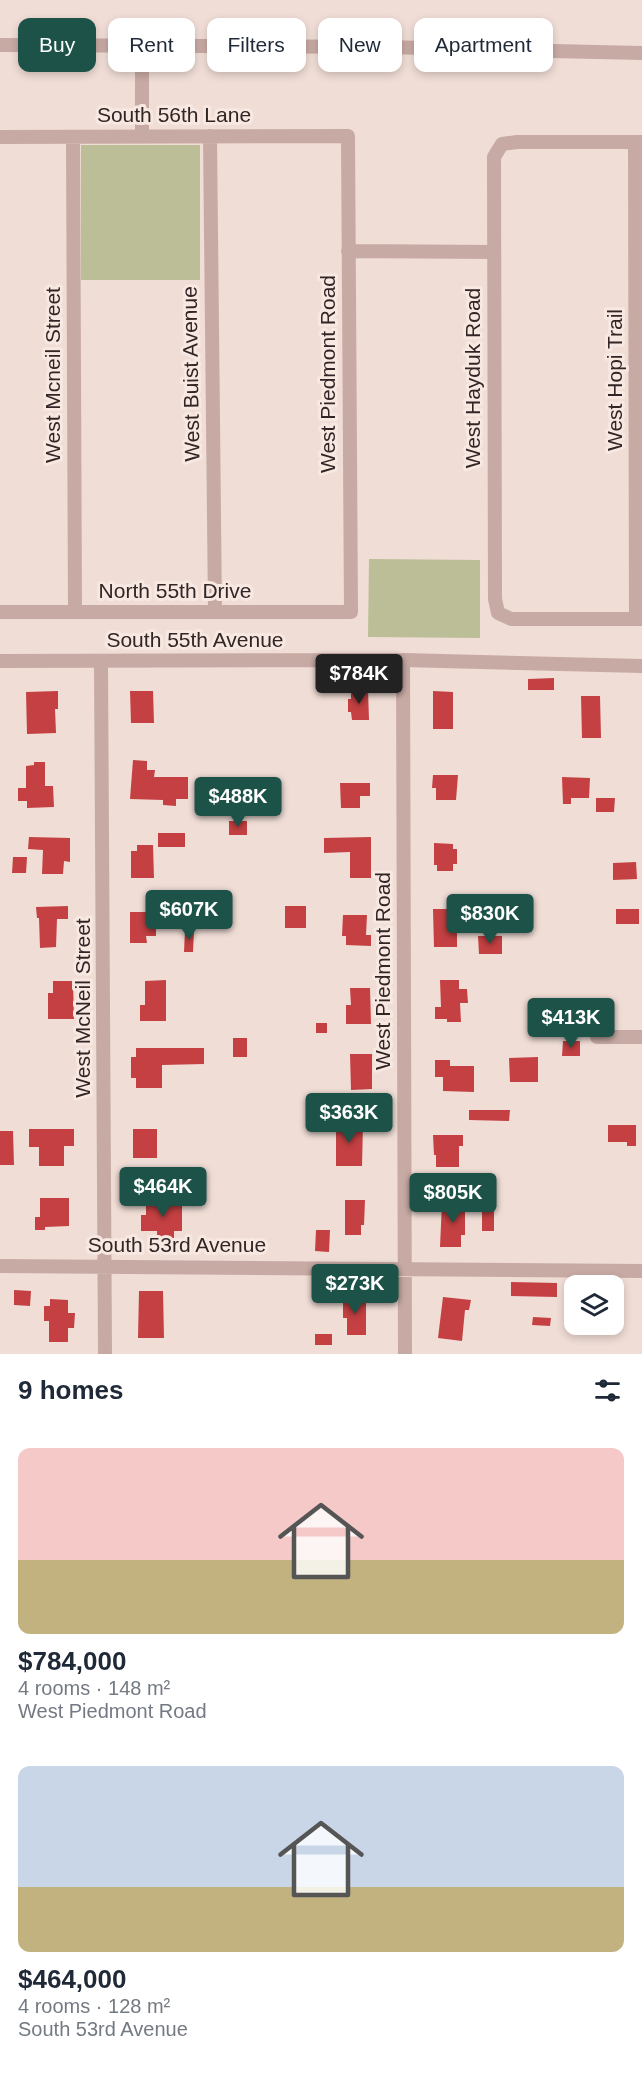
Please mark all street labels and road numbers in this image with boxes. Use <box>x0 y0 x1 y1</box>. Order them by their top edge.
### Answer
street label: South 56th Lane <box>97 103 251 126</box>
street label: West Piedmont Road <box>316 275 339 473</box>
street label: West Buist Avenue <box>177 286 204 462</box>
street label: West Mcneil Street <box>41 287 64 463</box>
street label: West Hayduk Road <box>461 288 484 468</box>
street label: West Hopi Trail <box>603 309 626 451</box>
street label: North 55th Drive <box>99 579 251 602</box>
street label: South 55th Avenue <box>106 628 284 651</box>
street label: West Piedmont Road <box>371 872 394 1070</box>
street label: West McNeil Street <box>71 918 94 1098</box>
street label: South 53rd Avenue <box>88 1233 266 1256</box>

